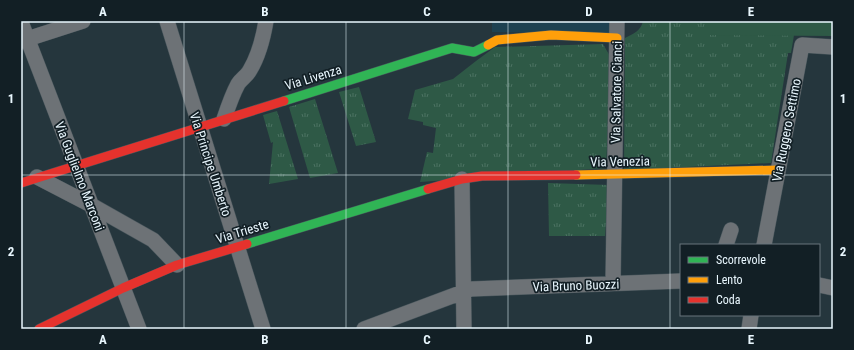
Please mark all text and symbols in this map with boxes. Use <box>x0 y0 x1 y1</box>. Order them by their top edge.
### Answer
text: A <box>99 4 107 19</box>
text: B <box>261 4 269 19</box>
text: C <box>423 4 431 19</box>
text: D <box>585 4 593 19</box>
text: E <box>748 4 755 19</box>
street label: Via Salvatore Cianci <box>608 41 625 143</box>
street label: Via Livenza <box>283 62 343 93</box>
street label: Via Ruggero Settimo <box>769 77 804 183</box>
text: 1 <box>8 91 14 106</box>
text: 1 <box>840 91 846 106</box>
street label: Via Principe Umberto <box>187 110 234 218</box>
street label: Via Guglielmo Marconi <box>52 119 107 233</box>
street label: Via Venezia <box>590 153 650 170</box>
street label: Via Trieste <box>214 216 270 247</box>
text: 2 <box>8 244 15 259</box>
legend <box>680 244 820 316</box>
text: 2 <box>840 244 847 259</box>
text: Scorrevole <box>716 253 766 267</box>
text: Lento <box>716 273 743 287</box>
street label: Via Bruno Buozzi <box>532 276 620 295</box>
text: Coda <box>716 293 741 307</box>
text: A <box>99 332 107 347</box>
text: B <box>261 332 269 347</box>
text: C <box>423 332 431 347</box>
text: D <box>585 332 593 347</box>
text: E <box>748 332 755 347</box>

